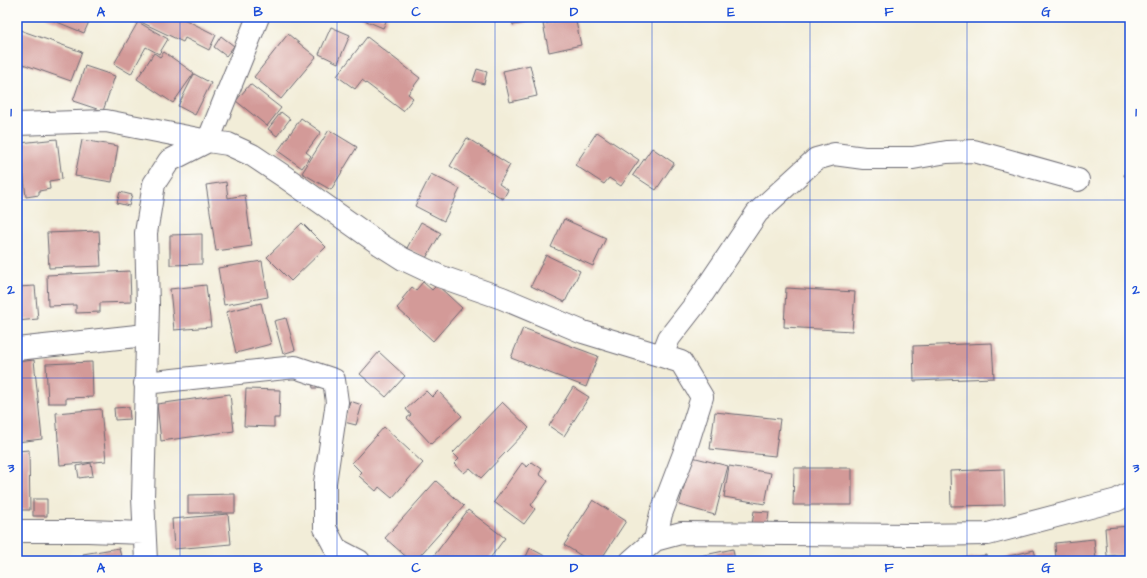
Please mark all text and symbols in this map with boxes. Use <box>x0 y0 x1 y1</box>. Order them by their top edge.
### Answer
text: A <box>97 3 106 21</box>
text: B <box>253 3 263 21</box>
text: C <box>411 3 421 21</box>
text: D <box>570 3 579 21</box>
text: E <box>727 3 735 21</box>
text: F <box>884 3 894 21</box>
text: G <box>1041 3 1051 21</box>
text: 1 <box>10 103 12 121</box>
text: 1 <box>1135 103 1137 121</box>
text: 2 <box>6 281 15 299</box>
text: 2 <box>1131 281 1140 299</box>
text: 3 <box>7 459 15 477</box>
text: 3 <box>1132 459 1140 477</box>
text: A <box>97 559 106 577</box>
text: B <box>253 559 263 577</box>
text: C <box>411 559 421 577</box>
text: D <box>570 559 579 577</box>
text: E <box>727 559 735 577</box>
text: F <box>884 559 894 577</box>
text: G <box>1041 559 1051 577</box>

